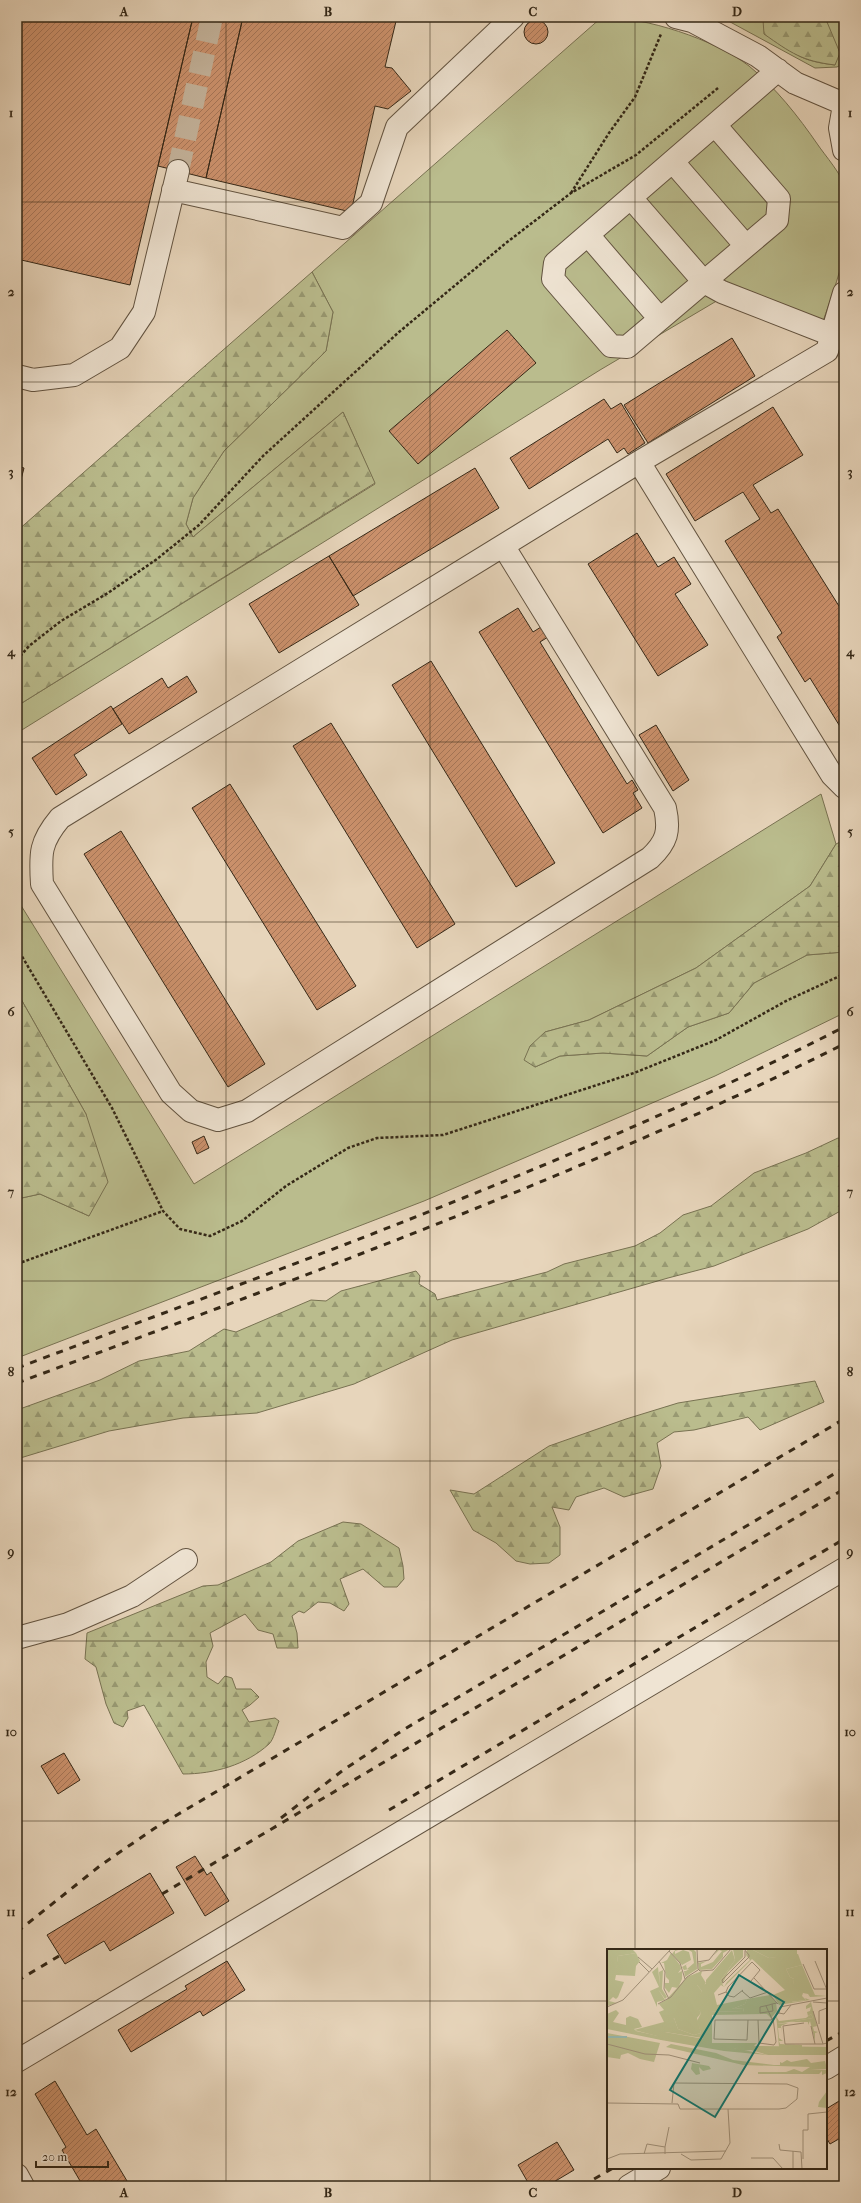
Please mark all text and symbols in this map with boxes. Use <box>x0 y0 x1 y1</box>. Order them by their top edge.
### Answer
text: A <box>119 4 129 19</box>
text: B <box>324 4 333 19</box>
text: C <box>529 4 538 19</box>
text: D <box>732 4 742 19</box>
text: 1 <box>9 105 14 120</box>
text: 1 <box>848 105 853 120</box>
text: 2 <box>8 284 15 299</box>
text: 2 <box>847 284 854 299</box>
text: 3 <box>8 464 14 480</box>
text: 3 <box>847 464 853 480</box>
text: 4 <box>6 644 16 660</box>
text: 4 <box>845 644 855 660</box>
text: 5 <box>8 824 14 839</box>
text: 5 <box>847 824 853 839</box>
text: 6 <box>7 1004 15 1019</box>
text: 6 <box>846 1004 854 1019</box>
text: 7 <box>7 1184 15 1199</box>
text: 7 <box>846 1184 854 1199</box>
text: 8 <box>8 1364 15 1379</box>
text: 8 <box>847 1364 854 1379</box>
text: 9 <box>7 1544 15 1560</box>
text: 9 <box>846 1544 854 1560</box>
text: 10 <box>5 1724 17 1739</box>
text: 10 <box>844 1724 856 1739</box>
text: 11 <box>6 1904 16 1919</box>
text: 11 <box>845 1904 855 1919</box>
inset map <box>607 1949 827 2169</box>
text: 12 <box>5 2084 17 2099</box>
text: 12 <box>844 2084 856 2099</box>
scale bar <box>36 2143 108 2169</box>
text: 20 m <box>42 2150 67 2164</box>
text: A <box>119 2185 129 2200</box>
text: B <box>324 2185 333 2200</box>
text: C <box>529 2185 538 2200</box>
text: D <box>732 2185 742 2200</box>

